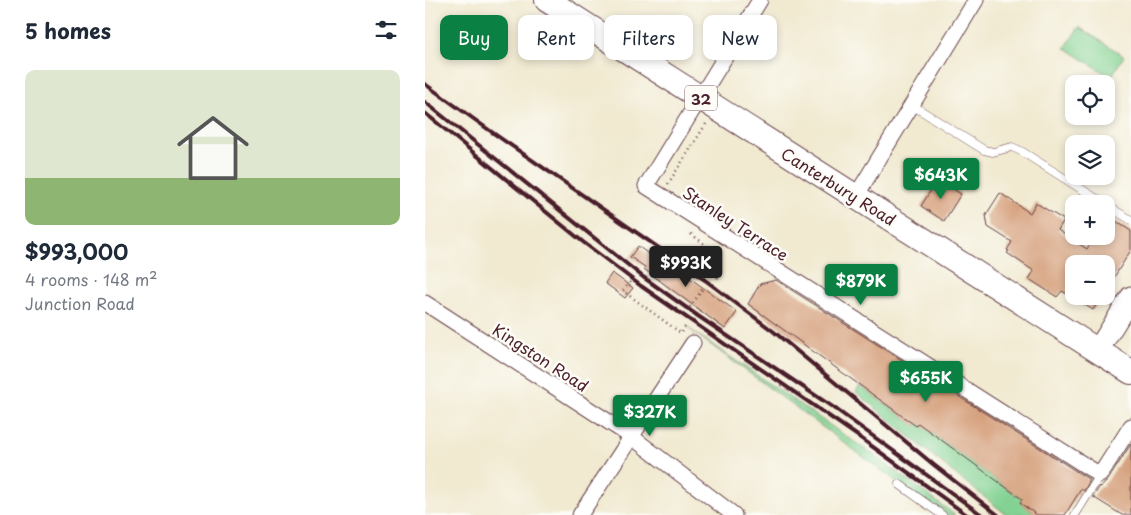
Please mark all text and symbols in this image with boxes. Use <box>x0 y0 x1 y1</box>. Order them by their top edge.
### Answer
text: 5 homes <box>25 14 111 46</box>
chip: Buy <box>440 15 508 60</box>
chip: Rent <box>518 15 594 60</box>
chip: Filters <box>604 15 693 60</box>
chip: New <box>703 15 777 60</box>
icon: filters <box>372 16 400 44</box>
map controls <box>1065 75 1115 305</box>
button: locate <box>1065 75 1115 125</box>
road number: 32 <box>685 86 717 110</box>
icon: home <box>168 103 258 193</box>
button: layers <box>1065 135 1115 185</box>
street label: Canterbury Road <box>777 141 901 231</box>
pin: $643K <box>906 158 976 200</box>
text: $643K <box>914 162 968 186</box>
street label: Stanley Terrace <box>678 180 794 266</box>
button: + <box>1065 195 1115 245</box>
text: $993,000 <box>25 235 128 267</box>
pin: $993K <box>651 246 721 288</box>
text: $993K <box>660 250 712 274</box>
button: − <box>1065 255 1115 305</box>
pin: $879K <box>826 264 896 306</box>
text: 4 rooms · 148 m² <box>25 267 158 291</box>
text: $879K <box>836 268 886 292</box>
text: Junction Road <box>25 291 135 315</box>
street label: Kingston Road <box>488 317 594 397</box>
pin: $655K <box>891 360 961 403</box>
text: $655K <box>900 365 952 389</box>
pin: $327K <box>615 394 685 437</box>
text: $327K <box>624 399 676 423</box>

